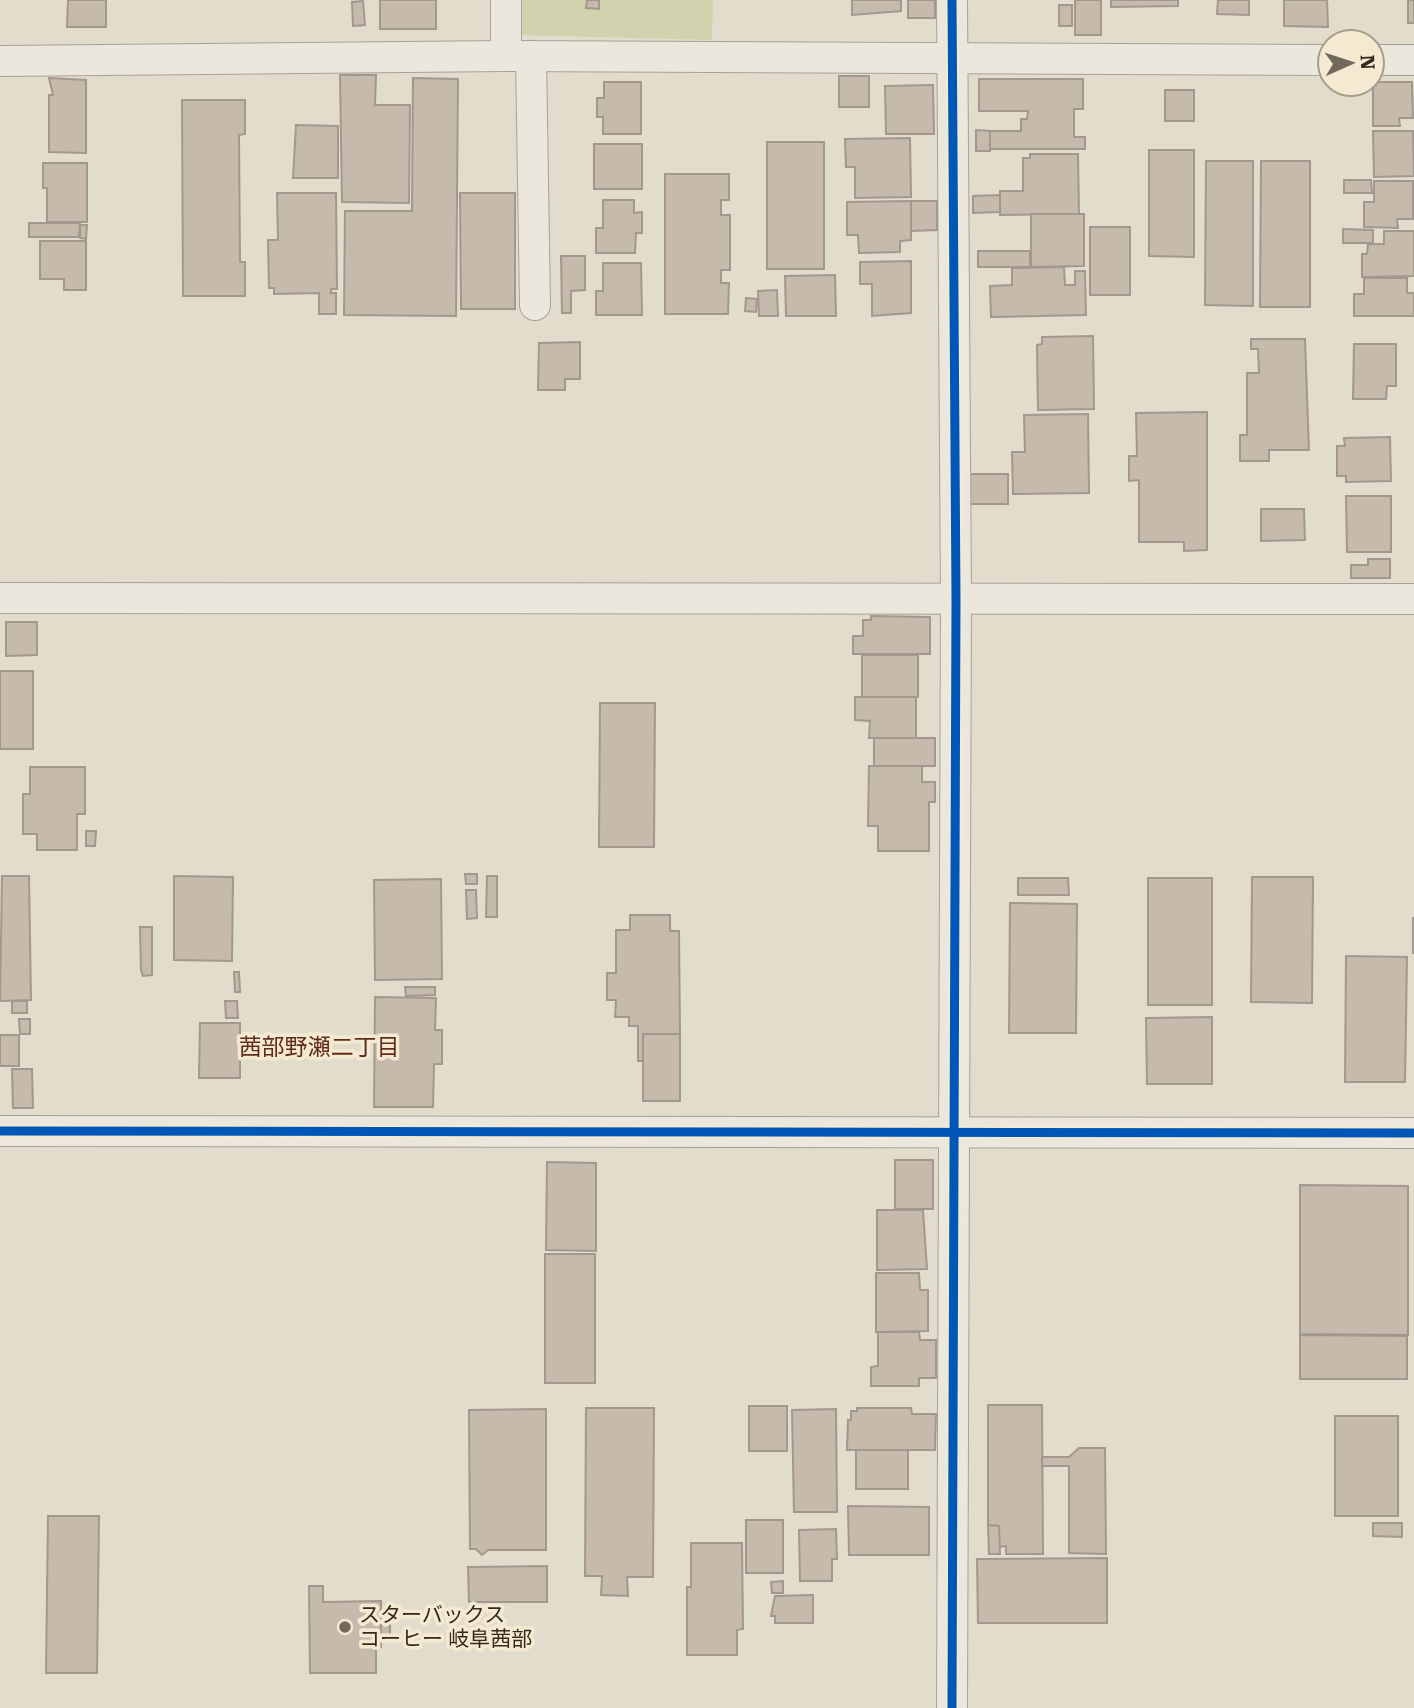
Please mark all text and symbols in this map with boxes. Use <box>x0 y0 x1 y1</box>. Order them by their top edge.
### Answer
north arrow <box>1316 28 1386 98</box>
text: N <box>1356 54 1379 70</box>
district label: 茜部野瀬二丁目 <box>239 1034 400 1061</box>
place label: スターバックス コーヒー 岐阜茜部 <box>359 1603 532 1651</box>
marker: スターバックス コーヒー 岐阜茜部 <box>337 1619 353 1635</box>

